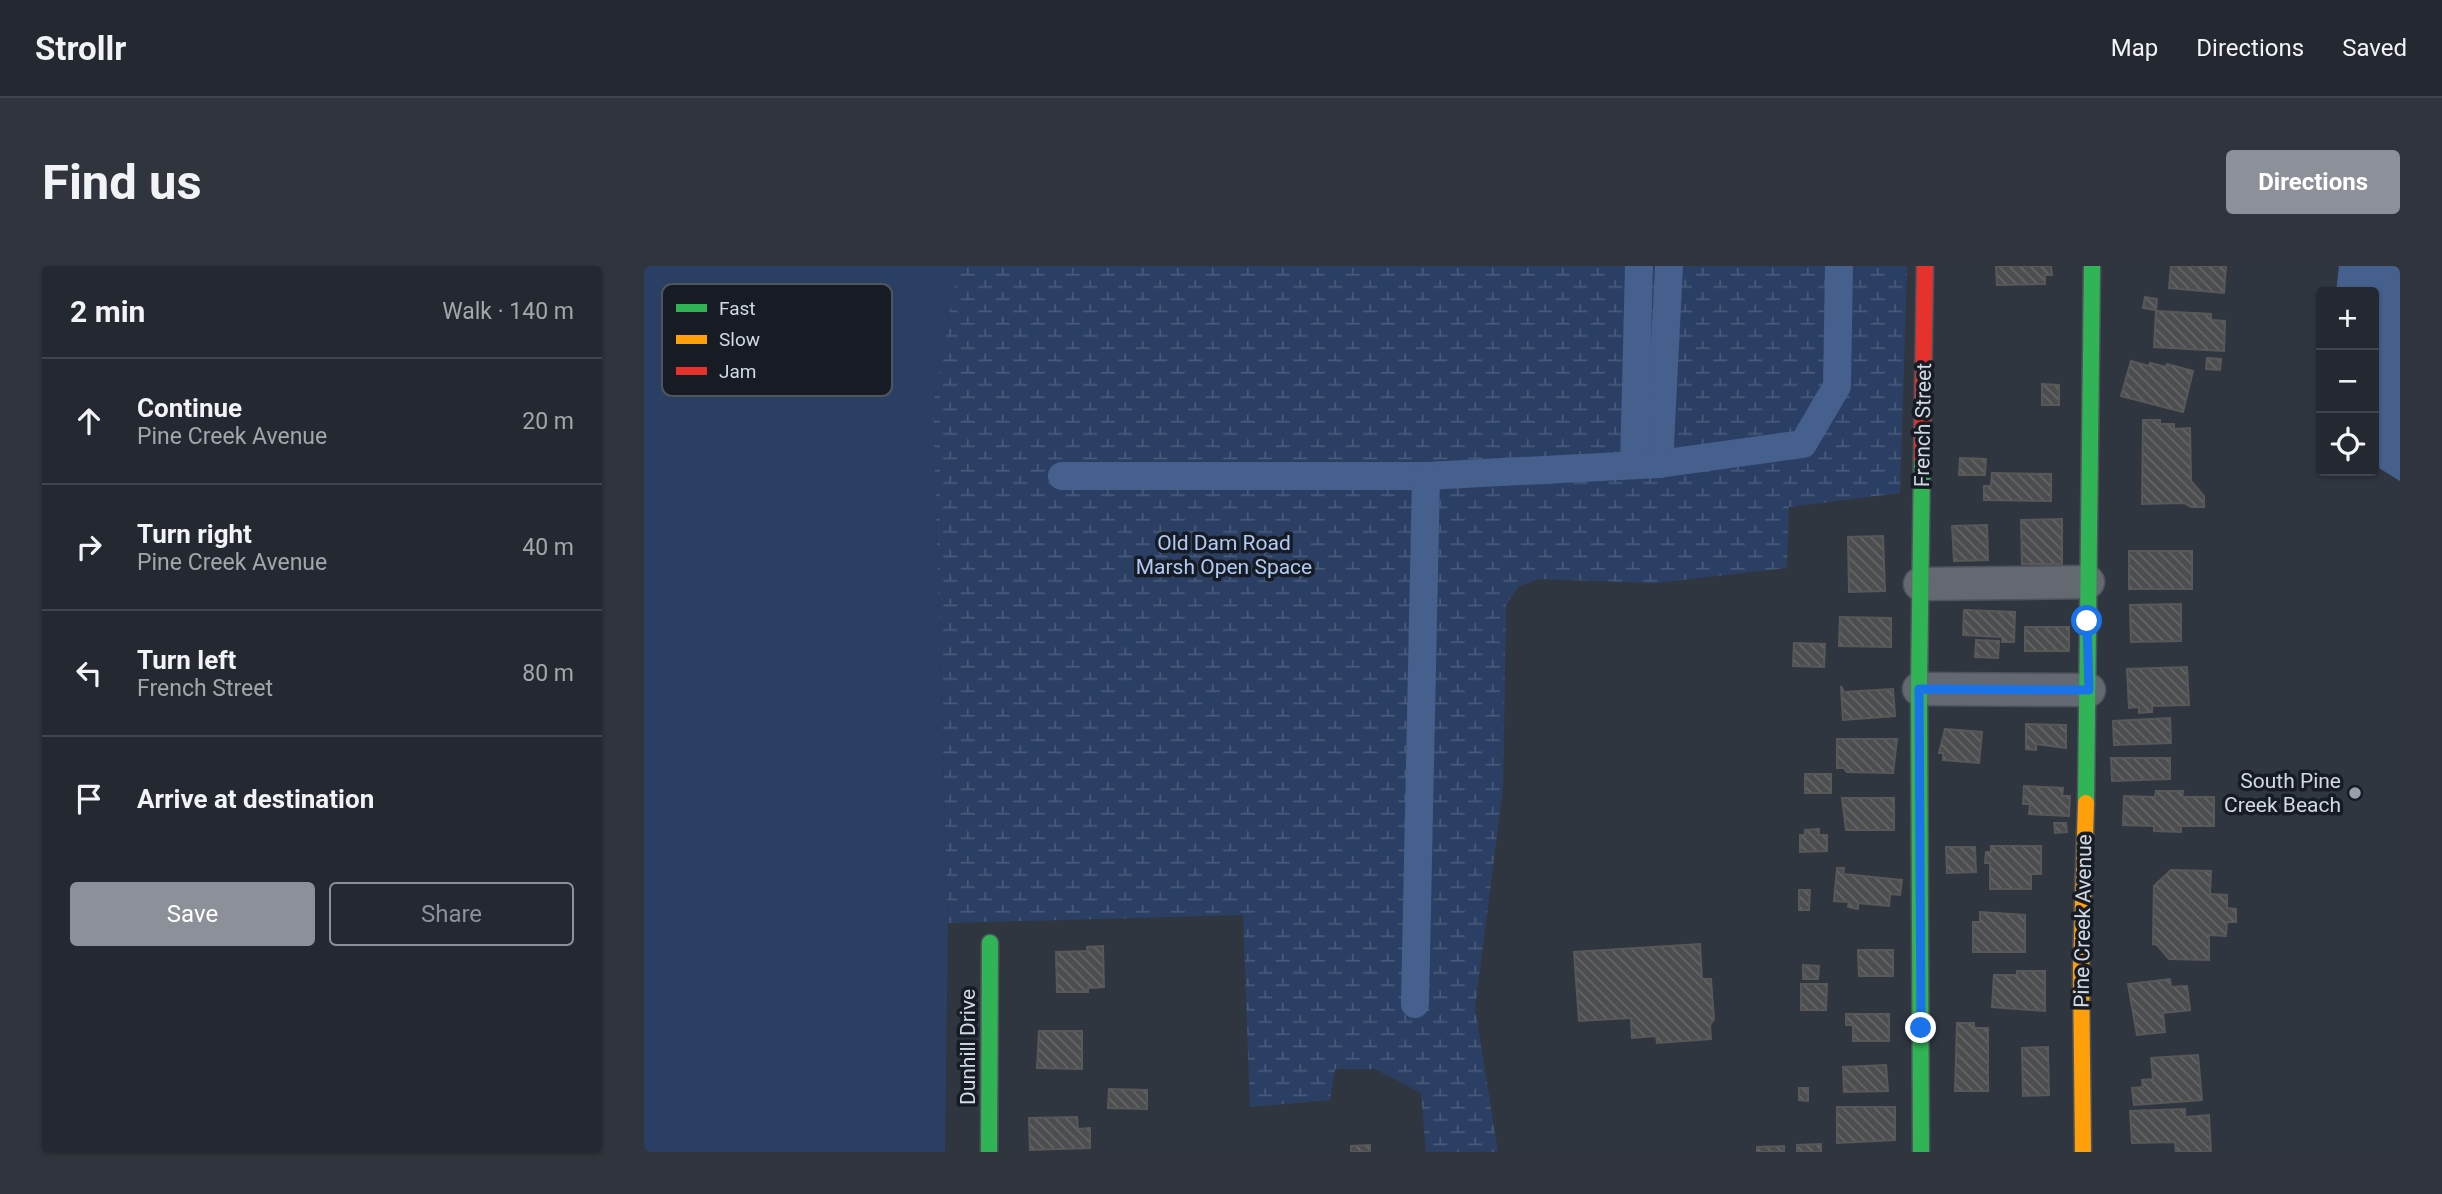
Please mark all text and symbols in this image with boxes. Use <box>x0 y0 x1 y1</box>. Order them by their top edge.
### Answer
text: Strollr <box>35 29 126 68</box>
text: Map <box>2111 34 2158 62</box>
text: Directions <box>2196 34 2304 62</box>
text: Saved <box>2342 34 2407 62</box>
button: Directions <box>2226 150 2400 214</box>
text: Find us <box>42 154 202 211</box>
legend <box>662 284 892 396</box>
map controls <box>2316 287 2379 476</box>
button: + <box>2316 287 2379 350</box>
text: 2 min <box>70 294 145 329</box>
text: Fast <box>719 297 756 320</box>
text: Walk · 140 m <box>442 298 574 325</box>
text: Slow <box>719 328 760 351</box>
button: − <box>2316 350 2379 413</box>
text: Jam <box>719 360 756 383</box>
street label: French Street <box>1910 363 1936 487</box>
text: Continue <box>137 393 242 423</box>
icon: ahead <box>70 402 108 440</box>
text: 20 m <box>522 408 574 435</box>
button: locate <box>2316 413 2379 476</box>
text: Pine Creek Avenue <box>137 423 327 450</box>
text: Turn right <box>137 519 252 549</box>
icon: right <box>70 528 108 566</box>
park label: Old Dam Road Marsh Open Space <box>1136 531 1312 579</box>
text: 40 m <box>522 534 574 561</box>
text: Pine Creek Avenue <box>137 549 327 576</box>
route start <box>2071 605 2102 636</box>
text: Turn left <box>137 645 236 675</box>
icon: left <box>70 654 108 692</box>
text: 80 m <box>522 660 574 687</box>
text: French Street <box>137 675 273 702</box>
place label: South Pine Creek Beach <box>2224 769 2341 817</box>
icon: arrive <box>70 780 108 818</box>
text: Arrive at destination <box>137 784 374 814</box>
marker: South Pine Creek Beach <box>2347 785 2363 801</box>
street label: Pine Creek Avenue <box>2069 834 2097 1008</box>
button: Save <box>70 882 315 946</box>
button: Share <box>329 882 574 946</box>
street label: Dunhill Drive <box>956 989 980 1105</box>
route end <box>1905 1012 1936 1043</box>

